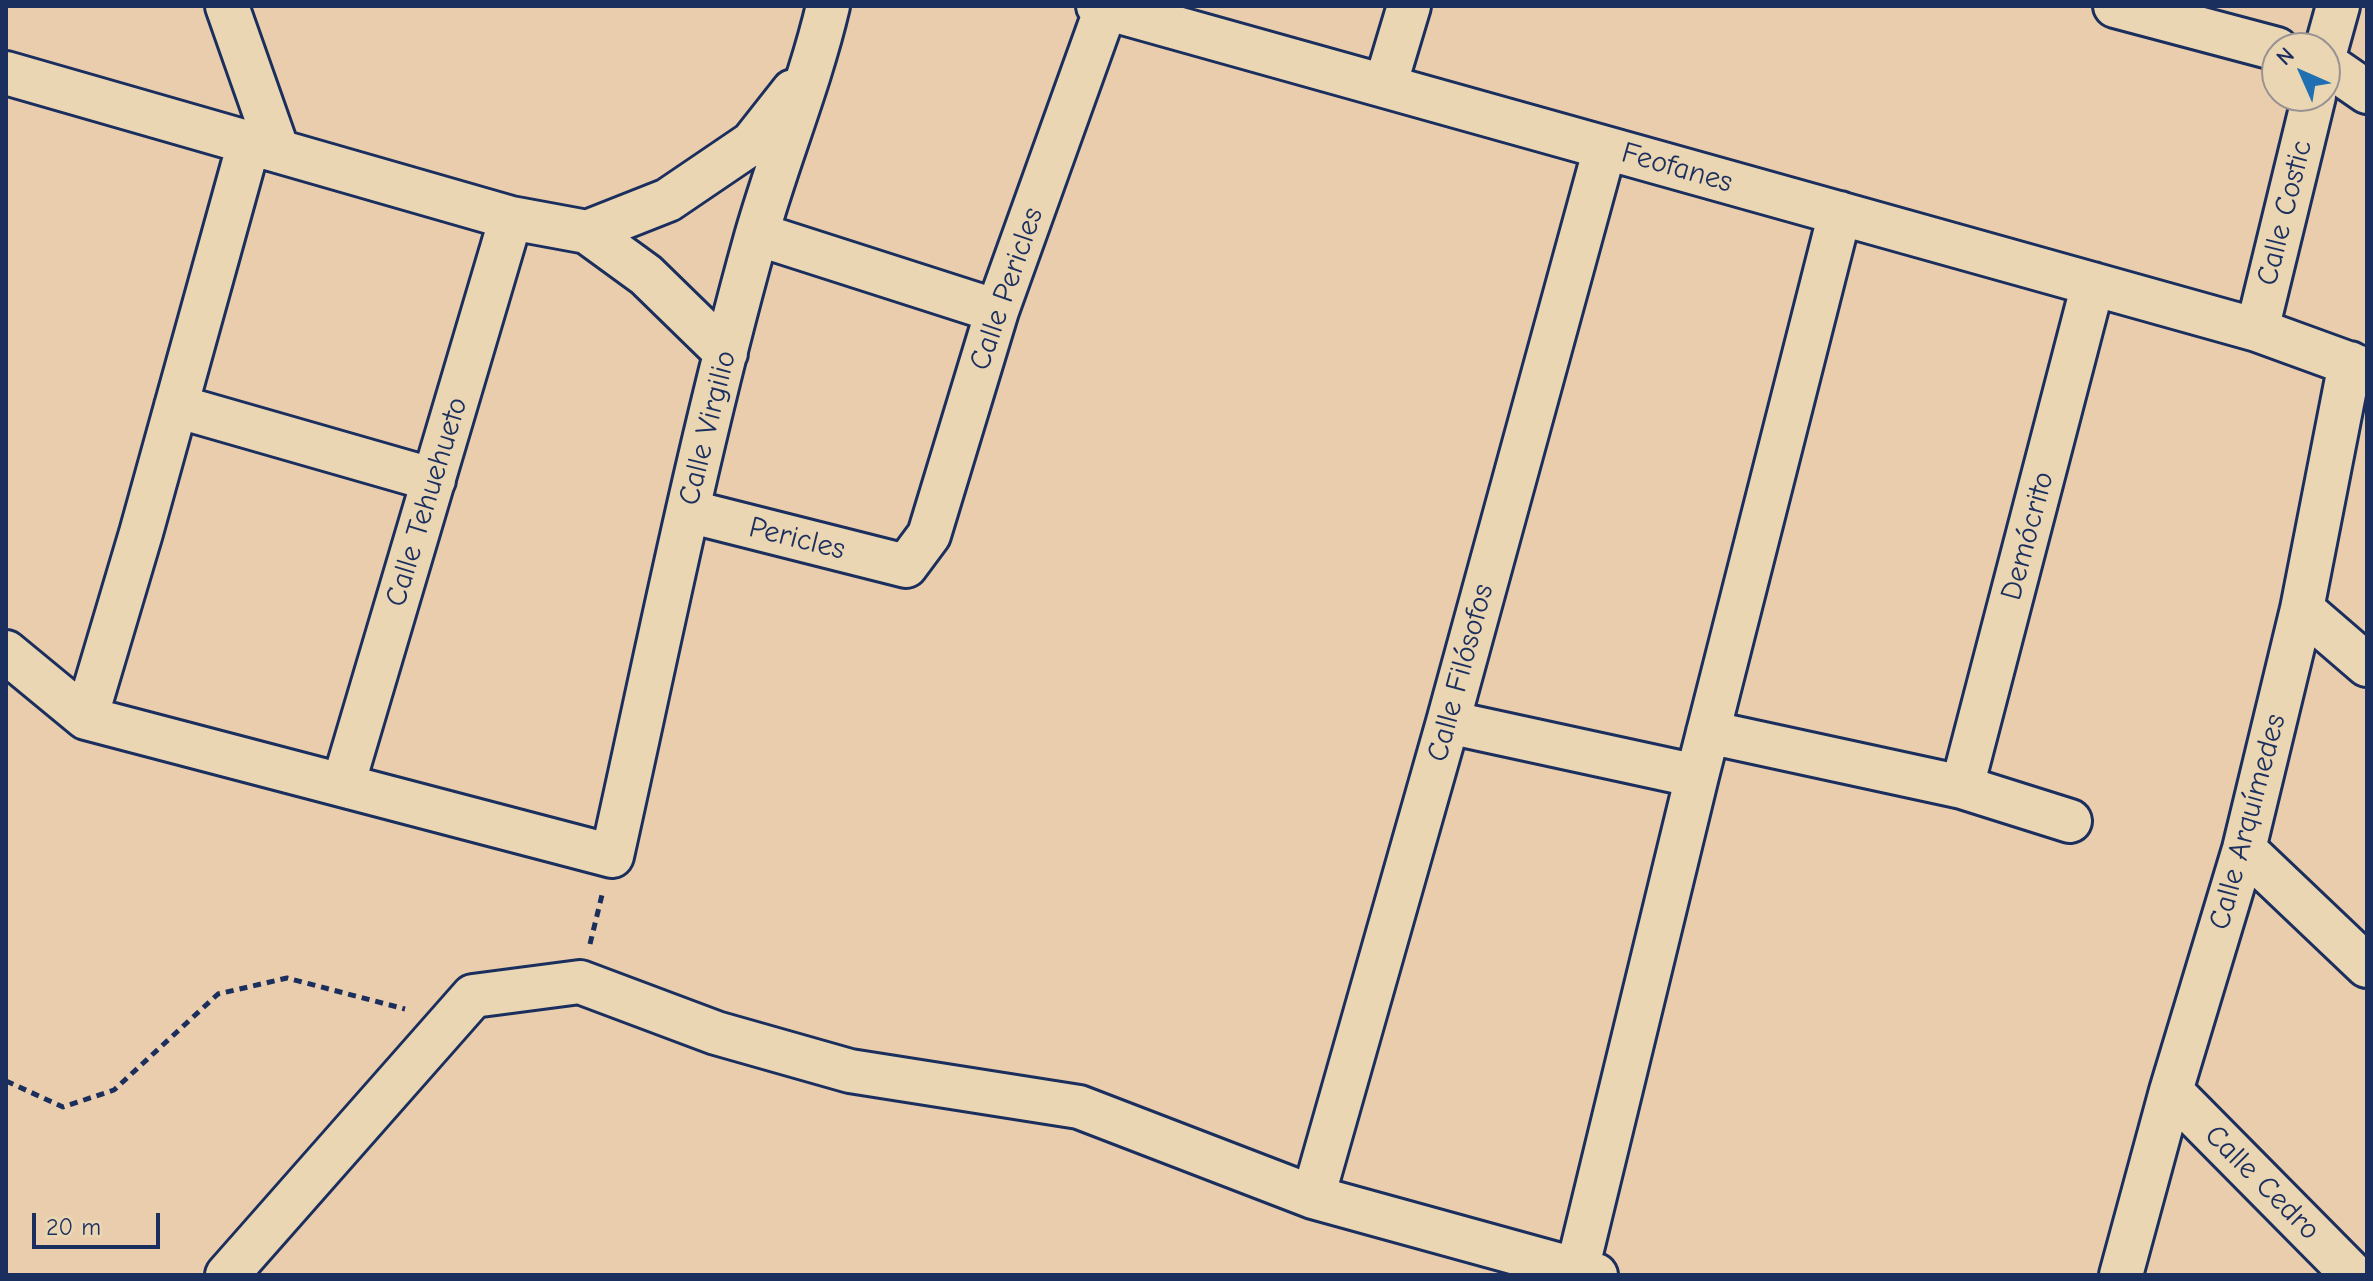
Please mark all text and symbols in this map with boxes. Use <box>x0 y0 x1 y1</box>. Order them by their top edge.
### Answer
north arrow <box>2261 32 2341 112</box>
text: N <box>2271 42 2300 71</box>
street label: Feofanes <box>1617 135 1737 201</box>
street label: Calle Costic <box>2250 137 2320 289</box>
street label: Calle Pericles <box>962 203 1052 375</box>
street label: Calle Virgilio <box>671 347 745 509</box>
street label: Calle Tehuehueto <box>378 393 476 611</box>
street label: Demócrito <box>1994 468 2062 604</box>
street label: Pericles <box>745 510 849 568</box>
street label: Calle Filósofos <box>1420 580 1502 766</box>
street label: Calle Arquímedes <box>2202 710 2294 934</box>
street label: Calle Cedro <box>2197 1118 2327 1248</box>
scale bar <box>36 1197 164 1247</box>
text: 20 m <box>46 1213 101 1241</box>

